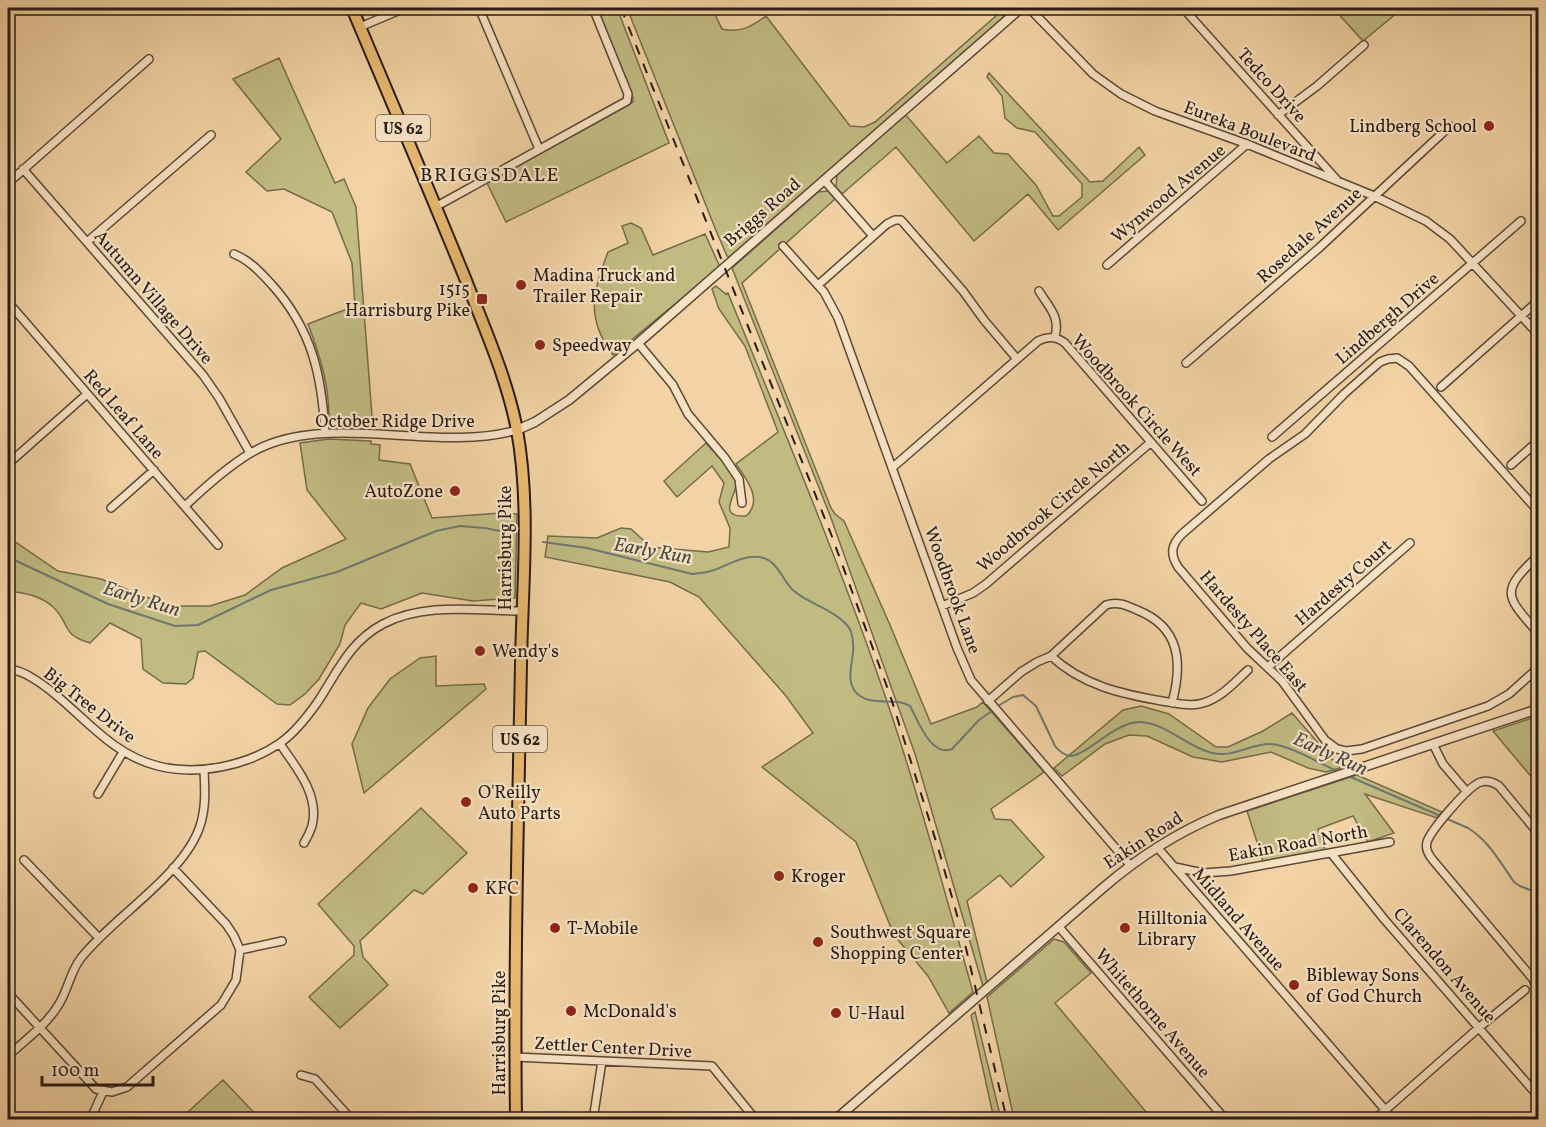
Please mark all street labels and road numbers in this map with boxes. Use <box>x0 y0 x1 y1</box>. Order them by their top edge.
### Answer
street label: Tedco Drive <box>1230 43 1311 129</box>
street label: Eureka Boulevard <box>1180 96 1319 169</box>
road number: US 62 <box>376 115 430 141</box>
street label: Wynwood Avenue <box>1106 139 1232 250</box>
street label: Briggs Road <box>719 173 807 254</box>
street label: Rosedale Avenue <box>1252 182 1368 290</box>
street label: Autumn Village Drive <box>87 225 218 371</box>
street label: Lindbergh Drive <box>1331 267 1445 371</box>
street label: Woodbrook Circle West <box>1065 329 1207 483</box>
street label: Red Leaf Lane <box>77 365 169 465</box>
street label: October Ridge Drive <box>315 410 475 435</box>
street label: Woodbrook Circle North <box>972 435 1136 579</box>
street label: Harrisburg Pike <box>494 485 519 611</box>
street label: Woodbrook Lane <box>917 523 986 658</box>
street label: Hardesty Court <box>1290 534 1398 632</box>
street label: Hardesty Place East <box>1193 566 1313 698</box>
street label: Big Tree Drive <box>38 662 140 750</box>
road number: US 62 <box>493 726 547 752</box>
street label: Eakin Road <box>1099 806 1188 876</box>
street label: Eakin Road North <box>1227 820 1370 869</box>
street label: Midland Avenue <box>1186 863 1290 977</box>
street label: Clarendon Avenue <box>1387 903 1501 1029</box>
street label: Whitethorne Avenue <box>1088 944 1215 1084</box>
street label: Harrisburg Pike <box>488 970 513 1096</box>
street label: Zettler Center Drive <box>533 1032 693 1065</box>

